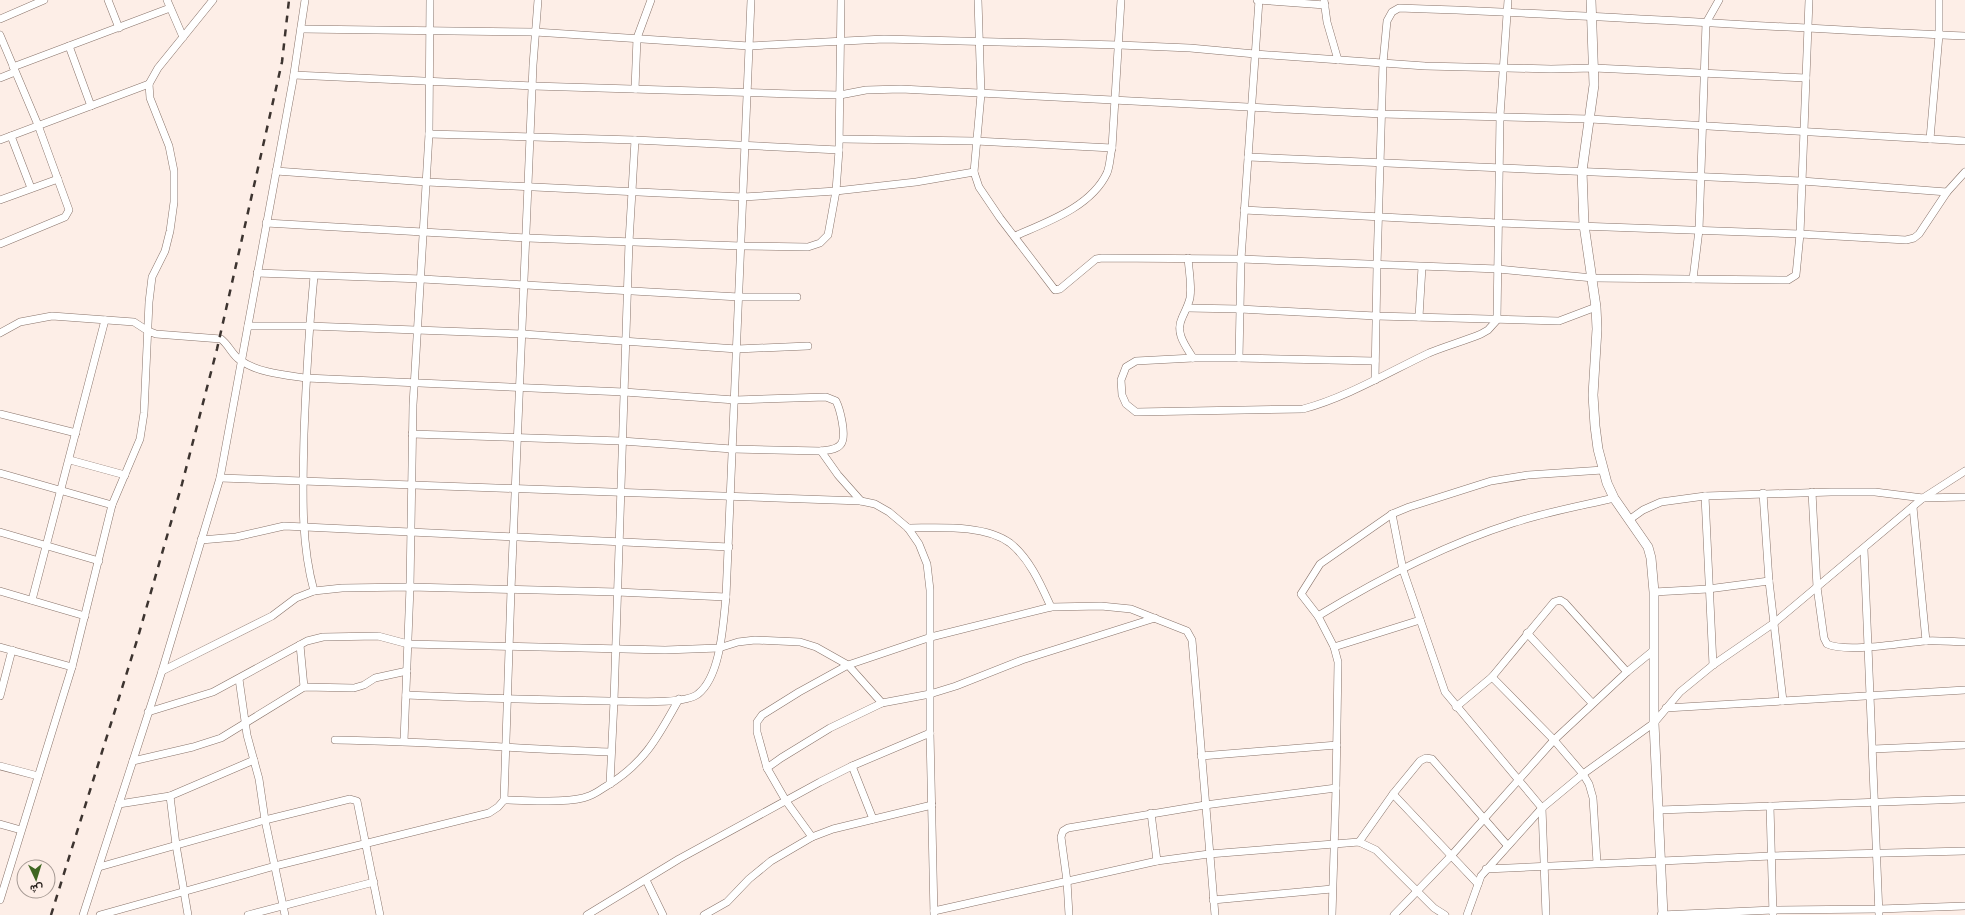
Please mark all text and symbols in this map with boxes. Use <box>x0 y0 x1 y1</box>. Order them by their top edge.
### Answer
north arrow <box>16 859 56 899</box>
text: ش <box>30 882 44 895</box>

